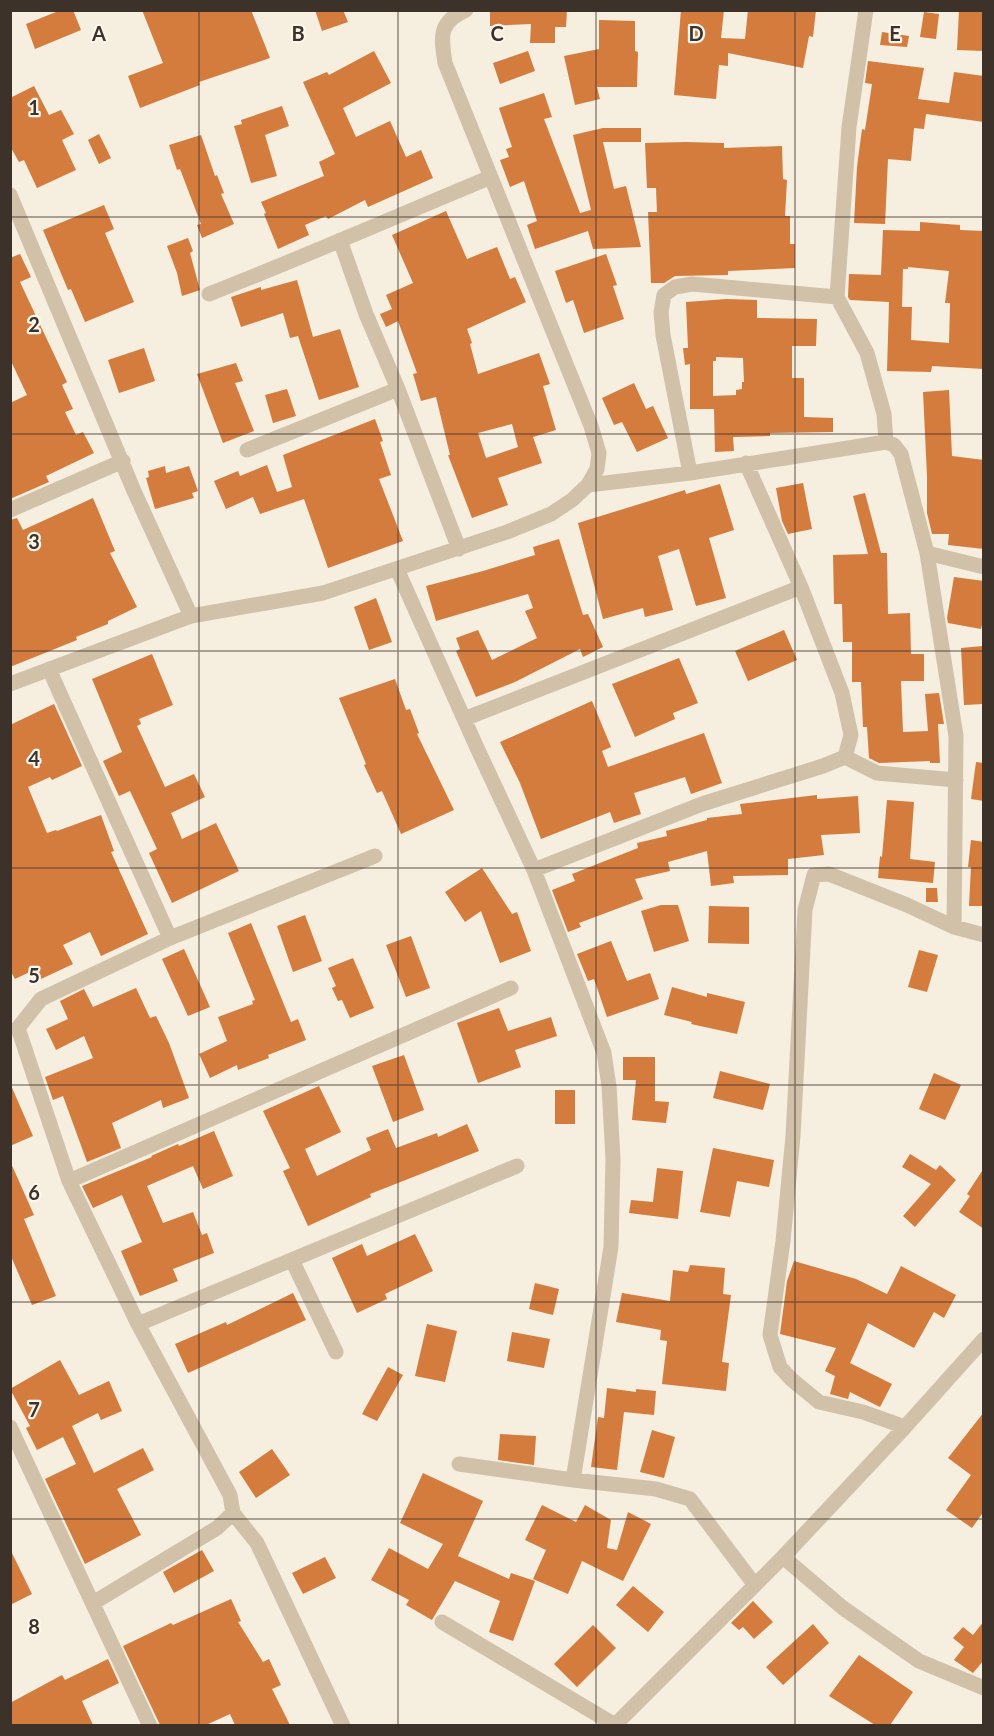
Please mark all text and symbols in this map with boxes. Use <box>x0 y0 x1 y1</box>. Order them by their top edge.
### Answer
text: A <box>91 21 106 45</box>
text: B <box>291 21 305 45</box>
text: C <box>490 21 504 45</box>
text: D <box>688 21 704 45</box>
text: E <box>889 21 901 45</box>
text: 1 <box>28 95 40 119</box>
text: 2 <box>28 312 40 336</box>
text: 3 <box>28 529 40 553</box>
text: 4 <box>28 746 40 770</box>
text: 5 <box>28 963 40 987</box>
text: 6 <box>28 1180 40 1204</box>
text: 7 <box>28 1397 40 1421</box>
text: 8 <box>28 1614 40 1638</box>

